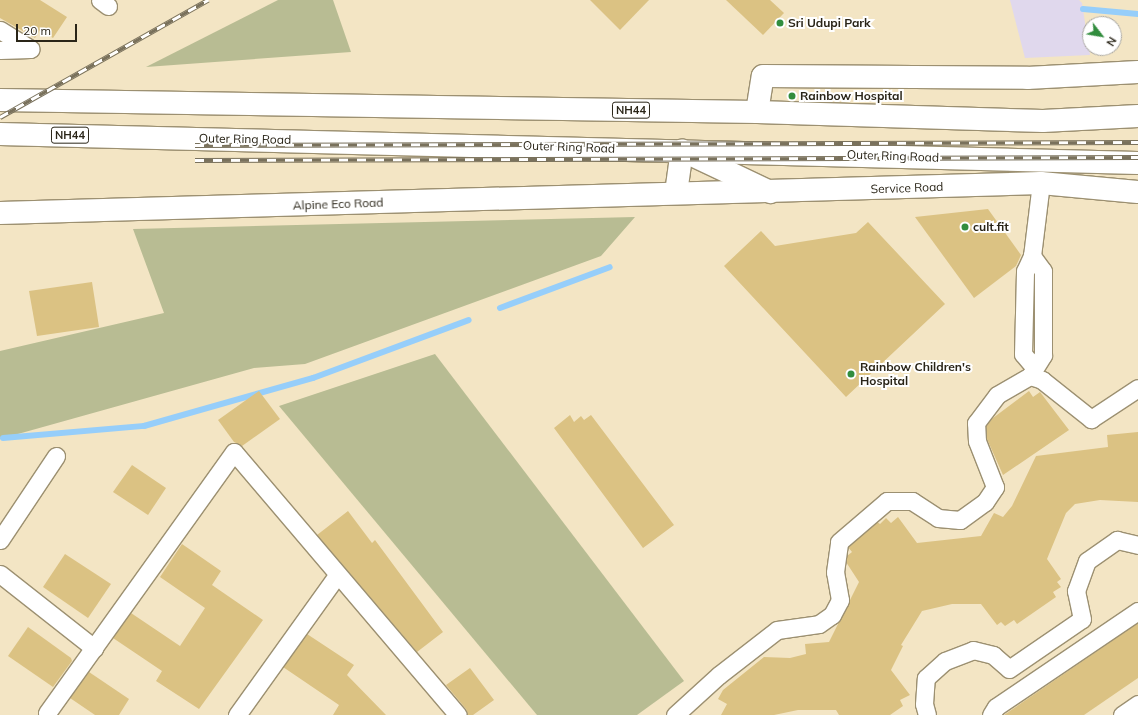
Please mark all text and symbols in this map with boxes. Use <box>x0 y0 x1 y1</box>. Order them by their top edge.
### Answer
scale bar <box>18 16 79 42</box>
place label: Sri Udupi Park <box>788 16 871 30</box>
north arrow <box>1082 16 1122 56</box>
marker: Sri Udupi Park <box>775 18 785 28</box>
text: 20 m <box>23 23 51 38</box>
text: N <box>1103 34 1120 49</box>
place label: Rainbow Hospital <box>800 89 903 103</box>
marker: Rainbow Hospital <box>787 91 797 101</box>
road number: NH44 <box>611 101 651 119</box>
road number: NH44 <box>50 126 90 144</box>
street label: Outer Ring Road <box>199 131 291 147</box>
street label: Outer Ring Road <box>523 138 615 156</box>
street label: Outer Ring Road <box>847 147 939 165</box>
street label: Service Road <box>870 180 944 196</box>
street label: Alpine Eco Road <box>292 195 384 213</box>
place label: cult.fit <box>973 220 1009 234</box>
marker: cult.fit <box>960 222 970 232</box>
place label: Rainbow Children's Hospital <box>860 360 971 388</box>
marker: Rainbow Children's Hospital <box>845 368 857 380</box>

